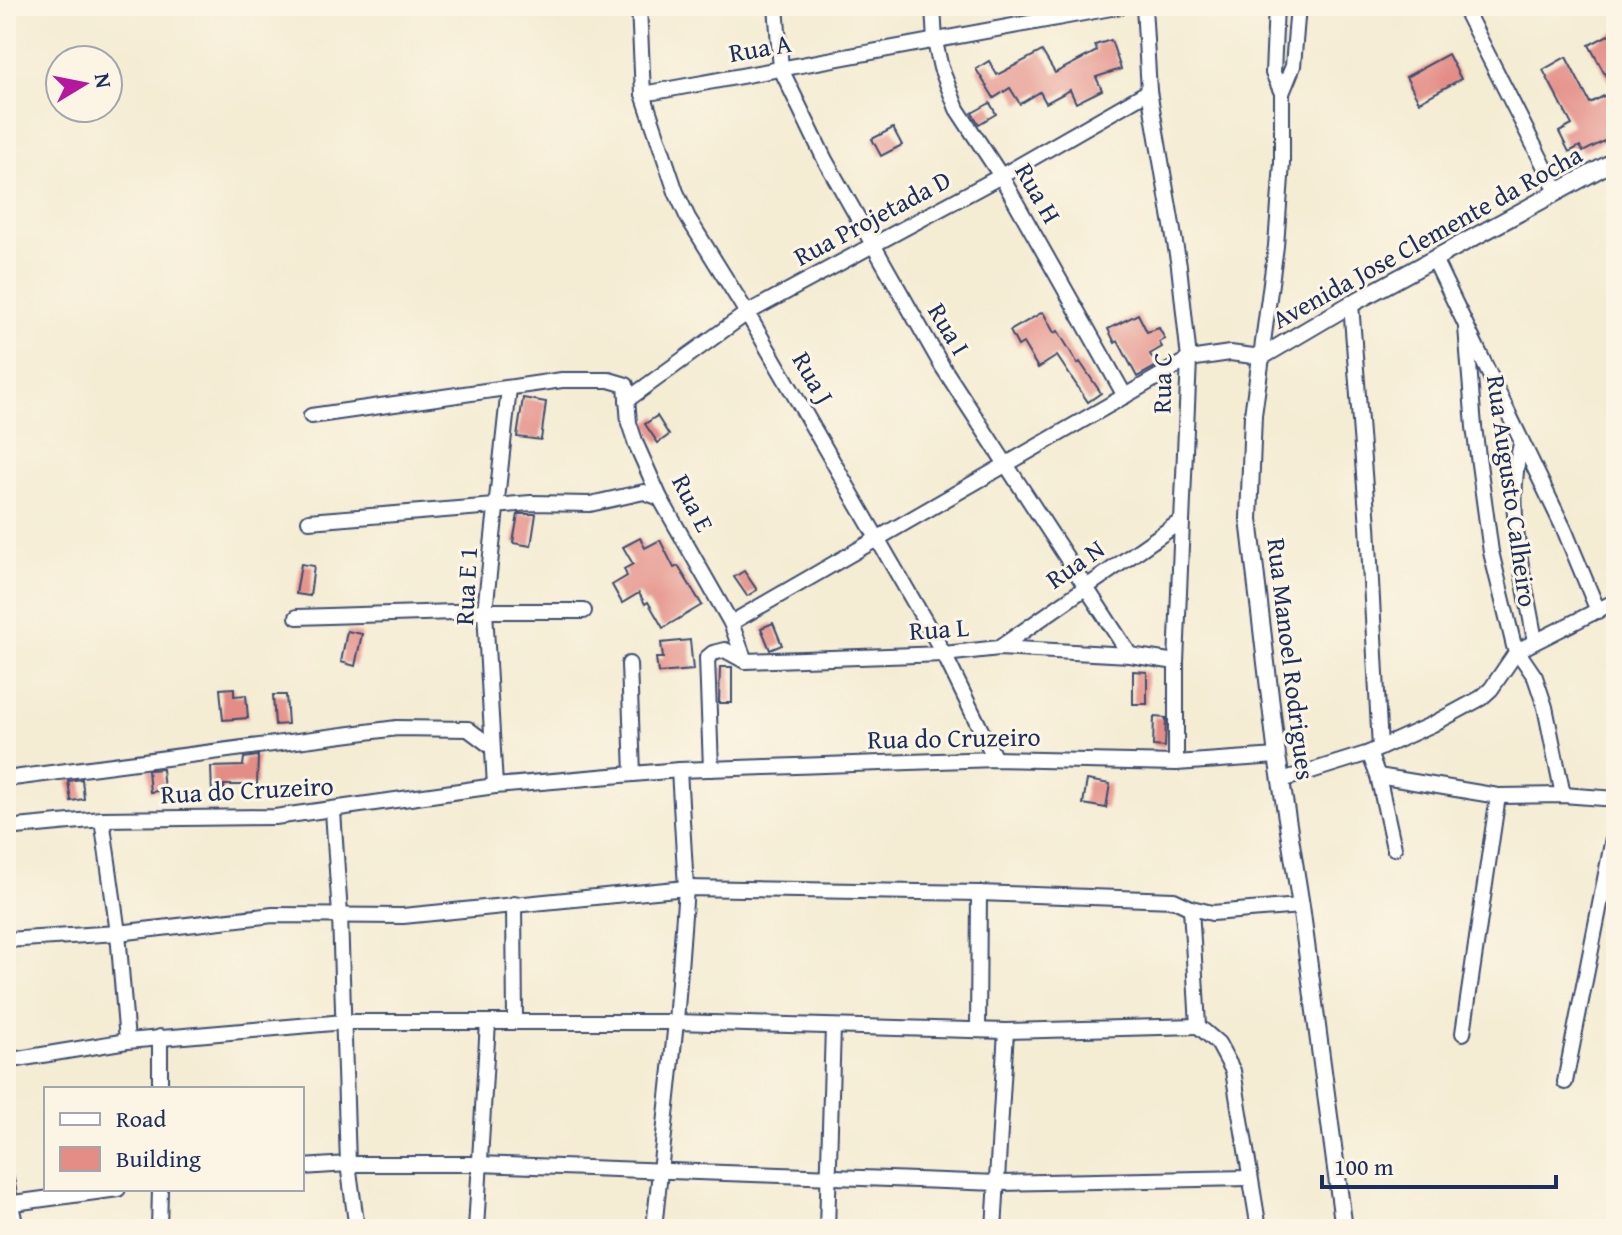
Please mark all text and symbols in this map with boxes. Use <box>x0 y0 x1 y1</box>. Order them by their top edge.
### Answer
street label: Rua A <box>726 23 794 72</box>
north arrow <box>44 44 124 124</box>
text: N <box>87 71 121 91</box>
street label: Avenida Jose Clemente da Rocha <box>1264 134 1590 338</box>
street label: Rua H <box>1005 155 1071 230</box>
street label: Rua Projetada D <box>786 160 957 275</box>
street label: Rua I <box>919 295 980 362</box>
street label: Rua J <box>783 344 844 411</box>
street label: Rua C <box>1141 352 1182 414</box>
street label: Rua Augusto Calheiro <box>1477 372 1548 609</box>
street label: Rua E <box>662 467 724 538</box>
street label: Rua N <box>1037 529 1112 598</box>
street label: Rua Manoel Rodrigues <box>1257 536 1326 782</box>
street label: Rua E 1 <box>444 546 487 626</box>
street label: Rua L <box>908 607 970 650</box>
street label: Rua do Cruzeiro <box>867 716 1041 759</box>
street label: Rua do Cruzeiro <box>159 765 335 814</box>
legend <box>44 1087 304 1191</box>
text: Road <box>116 1101 166 1136</box>
scale bar <box>1322 1139 1556 1189</box>
text: Building <box>116 1141 201 1176</box>
text: 100 m <box>1334 1149 1394 1184</box>

